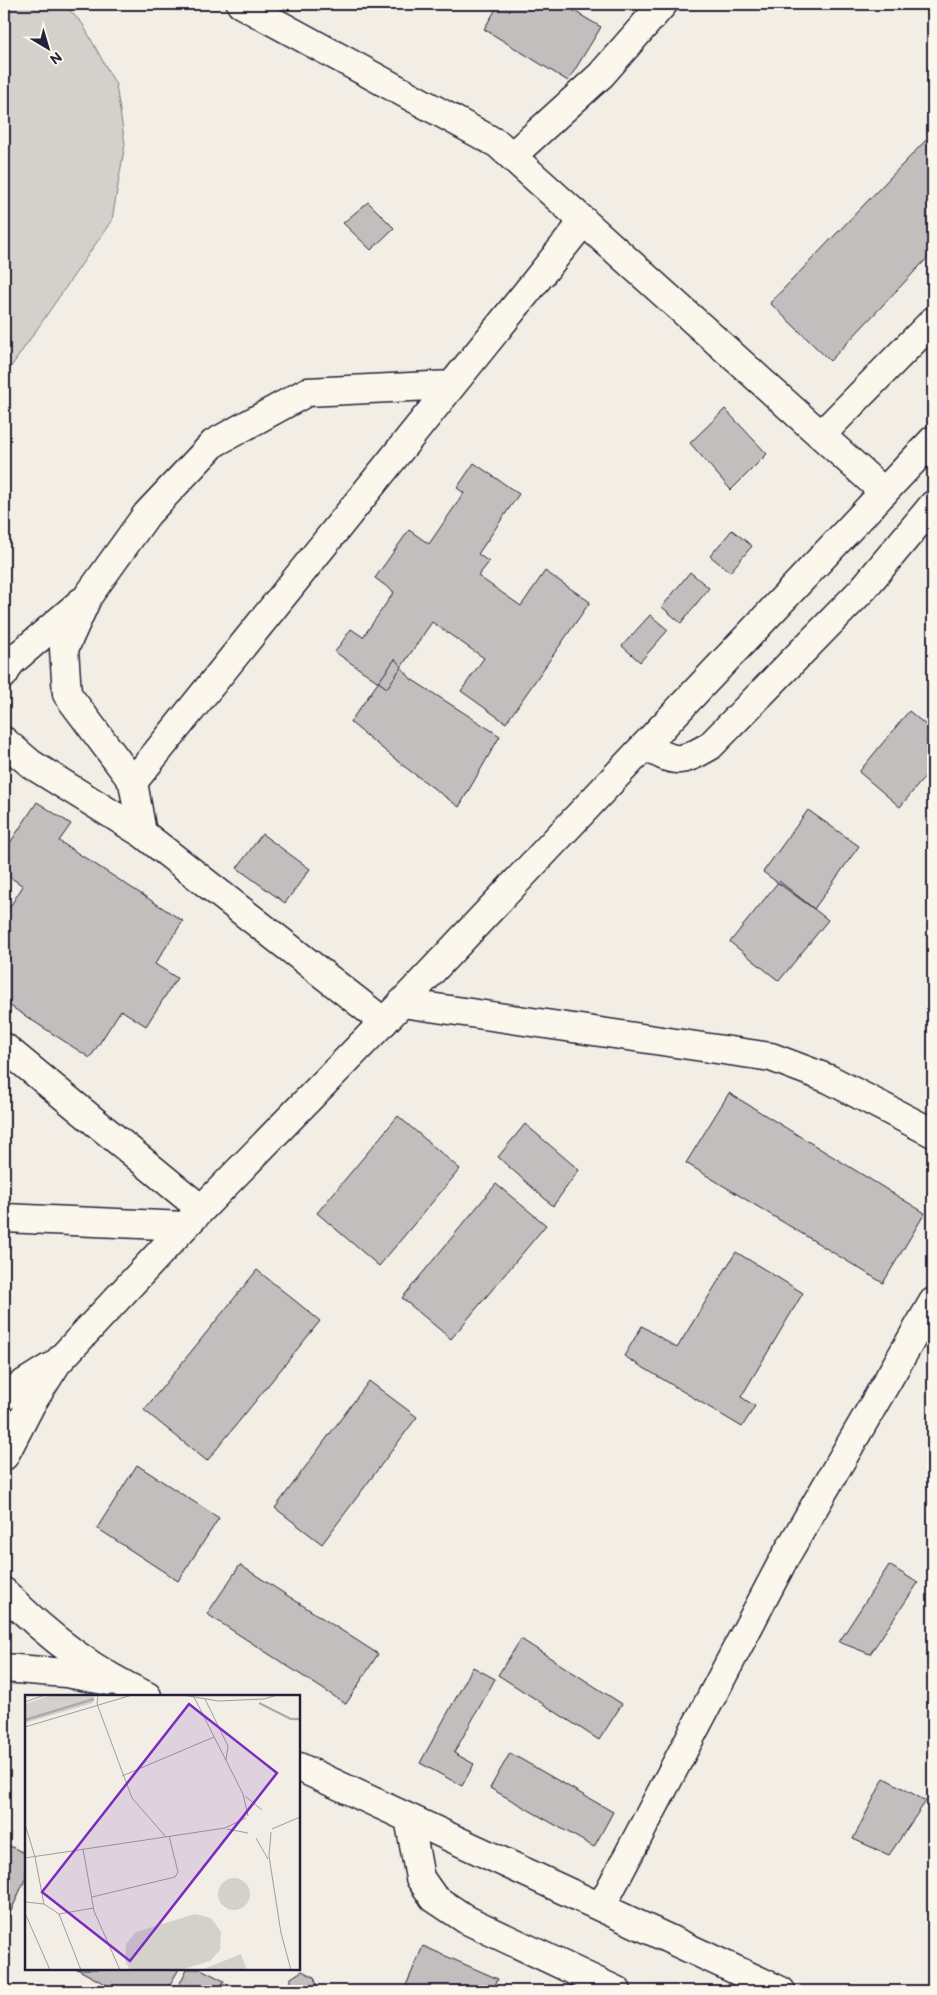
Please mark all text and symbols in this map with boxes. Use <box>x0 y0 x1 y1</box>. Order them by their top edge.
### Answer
north arrow <box>22 22 72 72</box>
text: N <box>46 48 65 68</box>
inset map <box>25 1695 300 1970</box>

